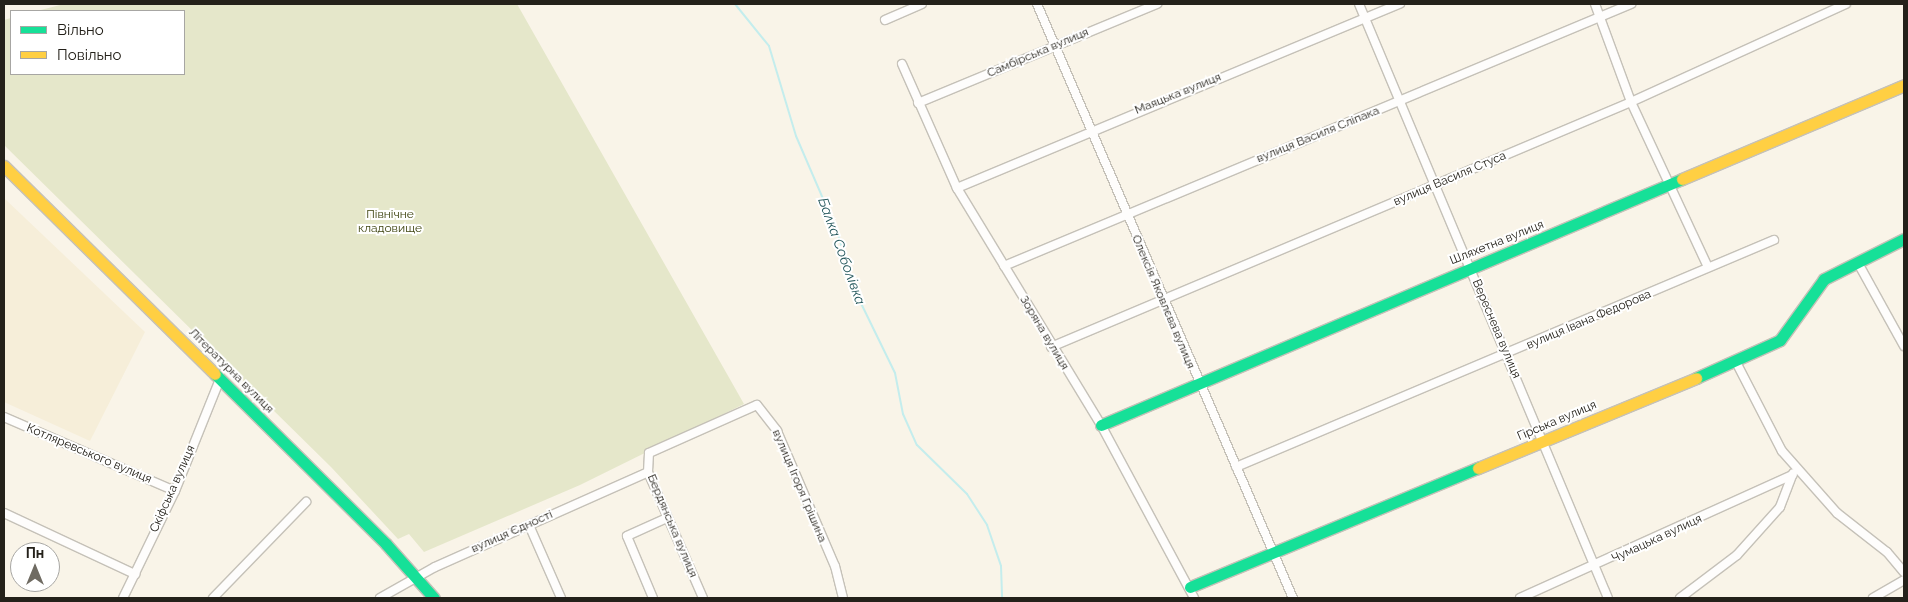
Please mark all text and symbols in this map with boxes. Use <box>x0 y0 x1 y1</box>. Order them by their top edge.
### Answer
legend <box>10 10 185 75</box>
text: Вільно <box>57 21 104 39</box>
street label: Самбірська вулиця <box>985 25 1091 81</box>
text: Повільно <box>57 46 121 64</box>
street label: Маяцька вулиця <box>1133 70 1223 118</box>
street label: вулиця Василя Сліпака <box>1254 104 1382 166</box>
street label: вулиця Василя Стуса <box>1392 149 1508 209</box>
water label: Балка Соболівка <box>815 195 869 307</box>
park label: Північне кладовище <box>358 208 422 236</box>
street label: Шляхетна вулиця <box>1448 218 1546 268</box>
street label: Олексія Яковлєва вулиця <box>1128 233 1198 371</box>
street label: Вереснева вулиця <box>1469 277 1523 381</box>
street label: вулиця Івана Федорова <box>1525 287 1653 353</box>
street label: Зоряна вулиця <box>1016 293 1072 373</box>
street label: Літературна вулиця <box>186 326 276 416</box>
street label: Гірська вулиця <box>1515 398 1599 444</box>
street label: Котляревського вулиця <box>24 421 154 487</box>
street label: вулиця Ігоря Грішина <box>769 427 829 545</box>
street label: Скіфська вулиця <box>147 443 199 535</box>
street label: Бердянська вулиця <box>644 472 700 580</box>
street label: вулиця Єдності <box>469 508 555 556</box>
street label: Чумацька вулиця <box>1610 512 1704 566</box>
north arrow <box>10 542 60 592</box>
text: Пн <box>26 545 44 561</box>

